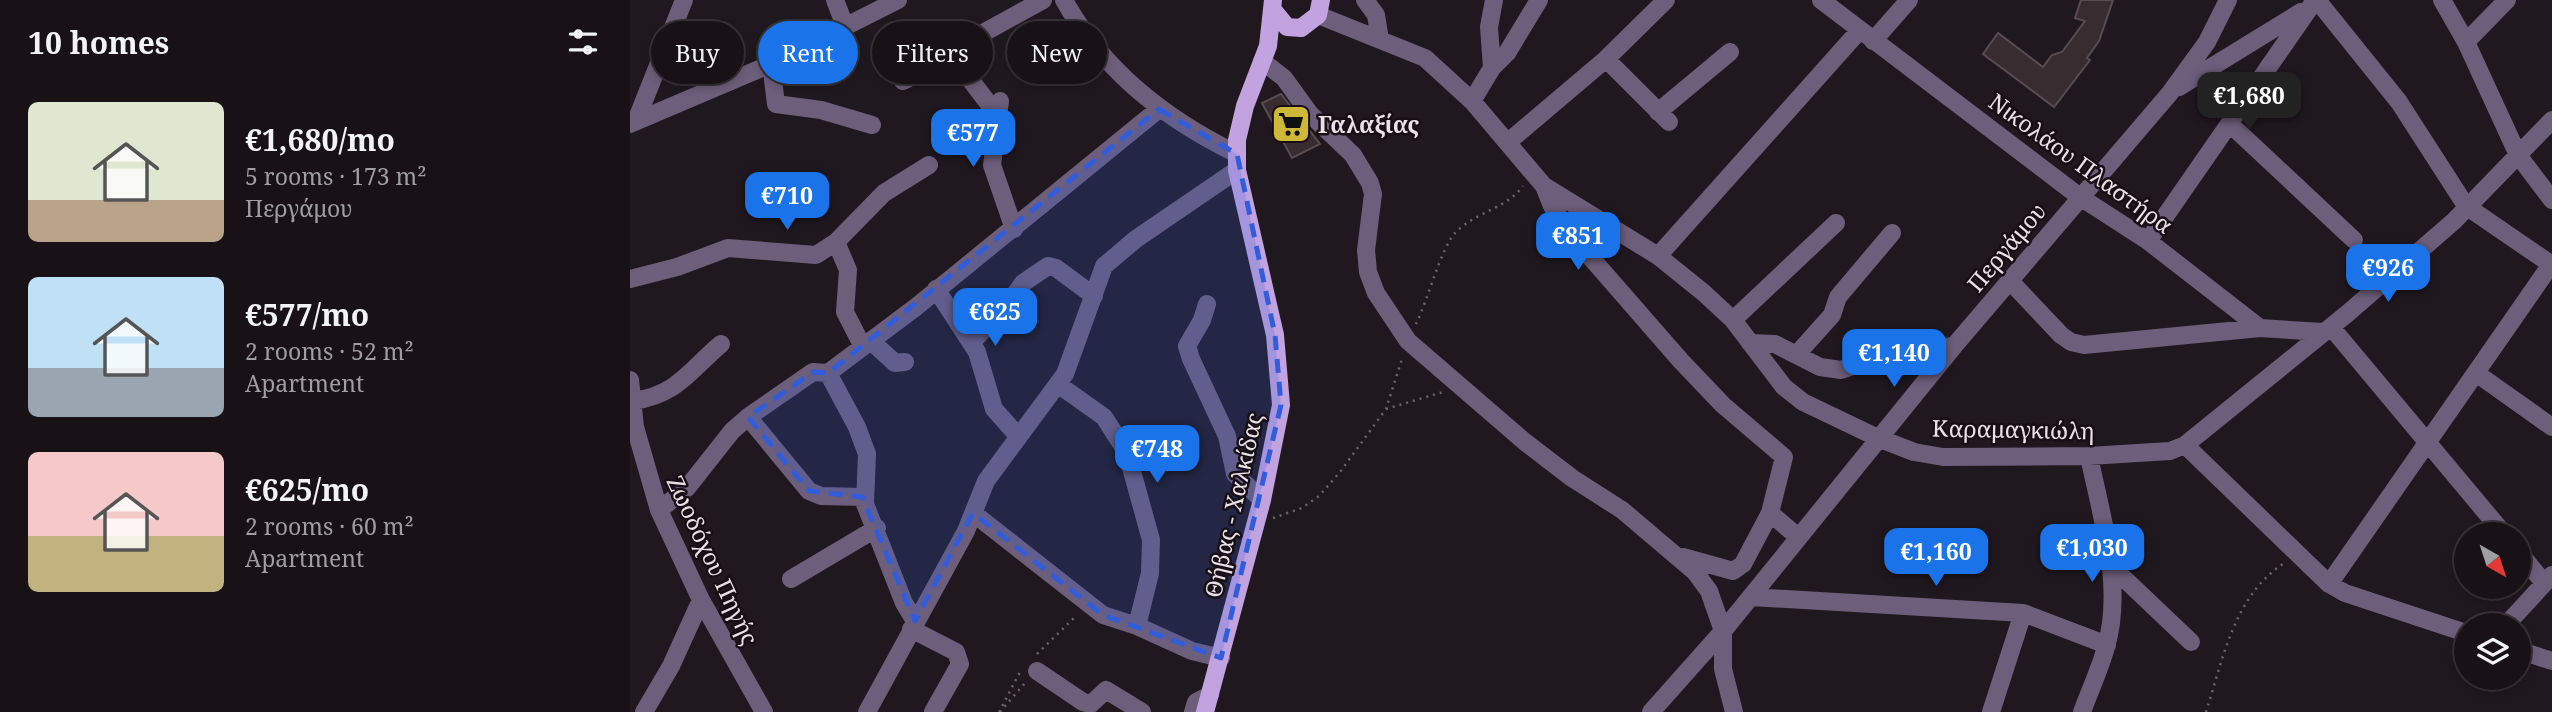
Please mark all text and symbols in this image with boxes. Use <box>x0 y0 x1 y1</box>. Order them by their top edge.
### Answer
chip: Buy <box>651 21 744 84</box>
chip: Rent <box>758 21 858 84</box>
chip: Filters <box>872 21 993 84</box>
chip: New <box>1007 21 1107 84</box>
text: 10 homes <box>28 22 169 63</box>
icon: filters <box>564 23 602 61</box>
pin: €1,680 <box>2192 72 2306 132</box>
text: €1,680 <box>2213 79 2285 111</box>
street label: Νικολάου Πλαστήρα <box>1983 85 2180 241</box>
supermarket icon: Γαλαξίας <box>1270 103 1312 145</box>
place label: Γαλαξίας <box>1318 108 1420 140</box>
pin: €577 <box>932 110 1014 169</box>
text: €577 <box>947 116 999 148</box>
text: €1,680/mo <box>245 119 395 160</box>
icon: home <box>84 130 168 214</box>
text: 5 rooms · 173 m² <box>245 160 427 192</box>
pin: €710 <box>746 173 828 232</box>
text: €710 <box>761 179 813 211</box>
text: Περγάμου <box>245 192 352 224</box>
street label: Περγάμου <box>1959 196 2053 298</box>
pin: €851 <box>1537 212 1619 272</box>
text: €851 <box>1552 219 1604 251</box>
pin: €926 <box>2347 244 2429 304</box>
text: €926 <box>2362 251 2414 283</box>
pin: €625 <box>954 288 1036 348</box>
text: €577/mo <box>245 294 369 335</box>
text: €625 <box>969 295 1021 327</box>
icon: home <box>84 305 168 389</box>
pin: €1,140 <box>1837 330 1951 389</box>
text: 2 rooms · 52 m² <box>245 335 414 367</box>
text: €1,140 <box>1858 336 1930 368</box>
text: Apartment <box>245 367 364 399</box>
street label: Θήβας - Χαλκίδας <box>1196 409 1270 601</box>
street label: Καραμαγκιώλη <box>1932 412 2094 446</box>
pin: €748 <box>1116 426 1198 485</box>
text: €748 <box>1131 432 1183 464</box>
text: €625/mo <box>245 469 369 510</box>
street label: Ζωοδόχου Πηγής <box>660 470 766 650</box>
icon: home <box>84 480 168 564</box>
text: 2 rooms · 60 m² <box>245 510 414 542</box>
north arrow <box>2454 522 2530 598</box>
map controls <box>2454 522 2531 690</box>
pin: €1,030 <box>2035 524 2149 584</box>
pin: €1,160 <box>1879 528 1993 588</box>
text: €1,030 <box>2056 531 2128 563</box>
text: €1,160 <box>1900 535 1972 567</box>
text: Apartment <box>245 542 364 574</box>
button: layers <box>2454 613 2531 690</box>

